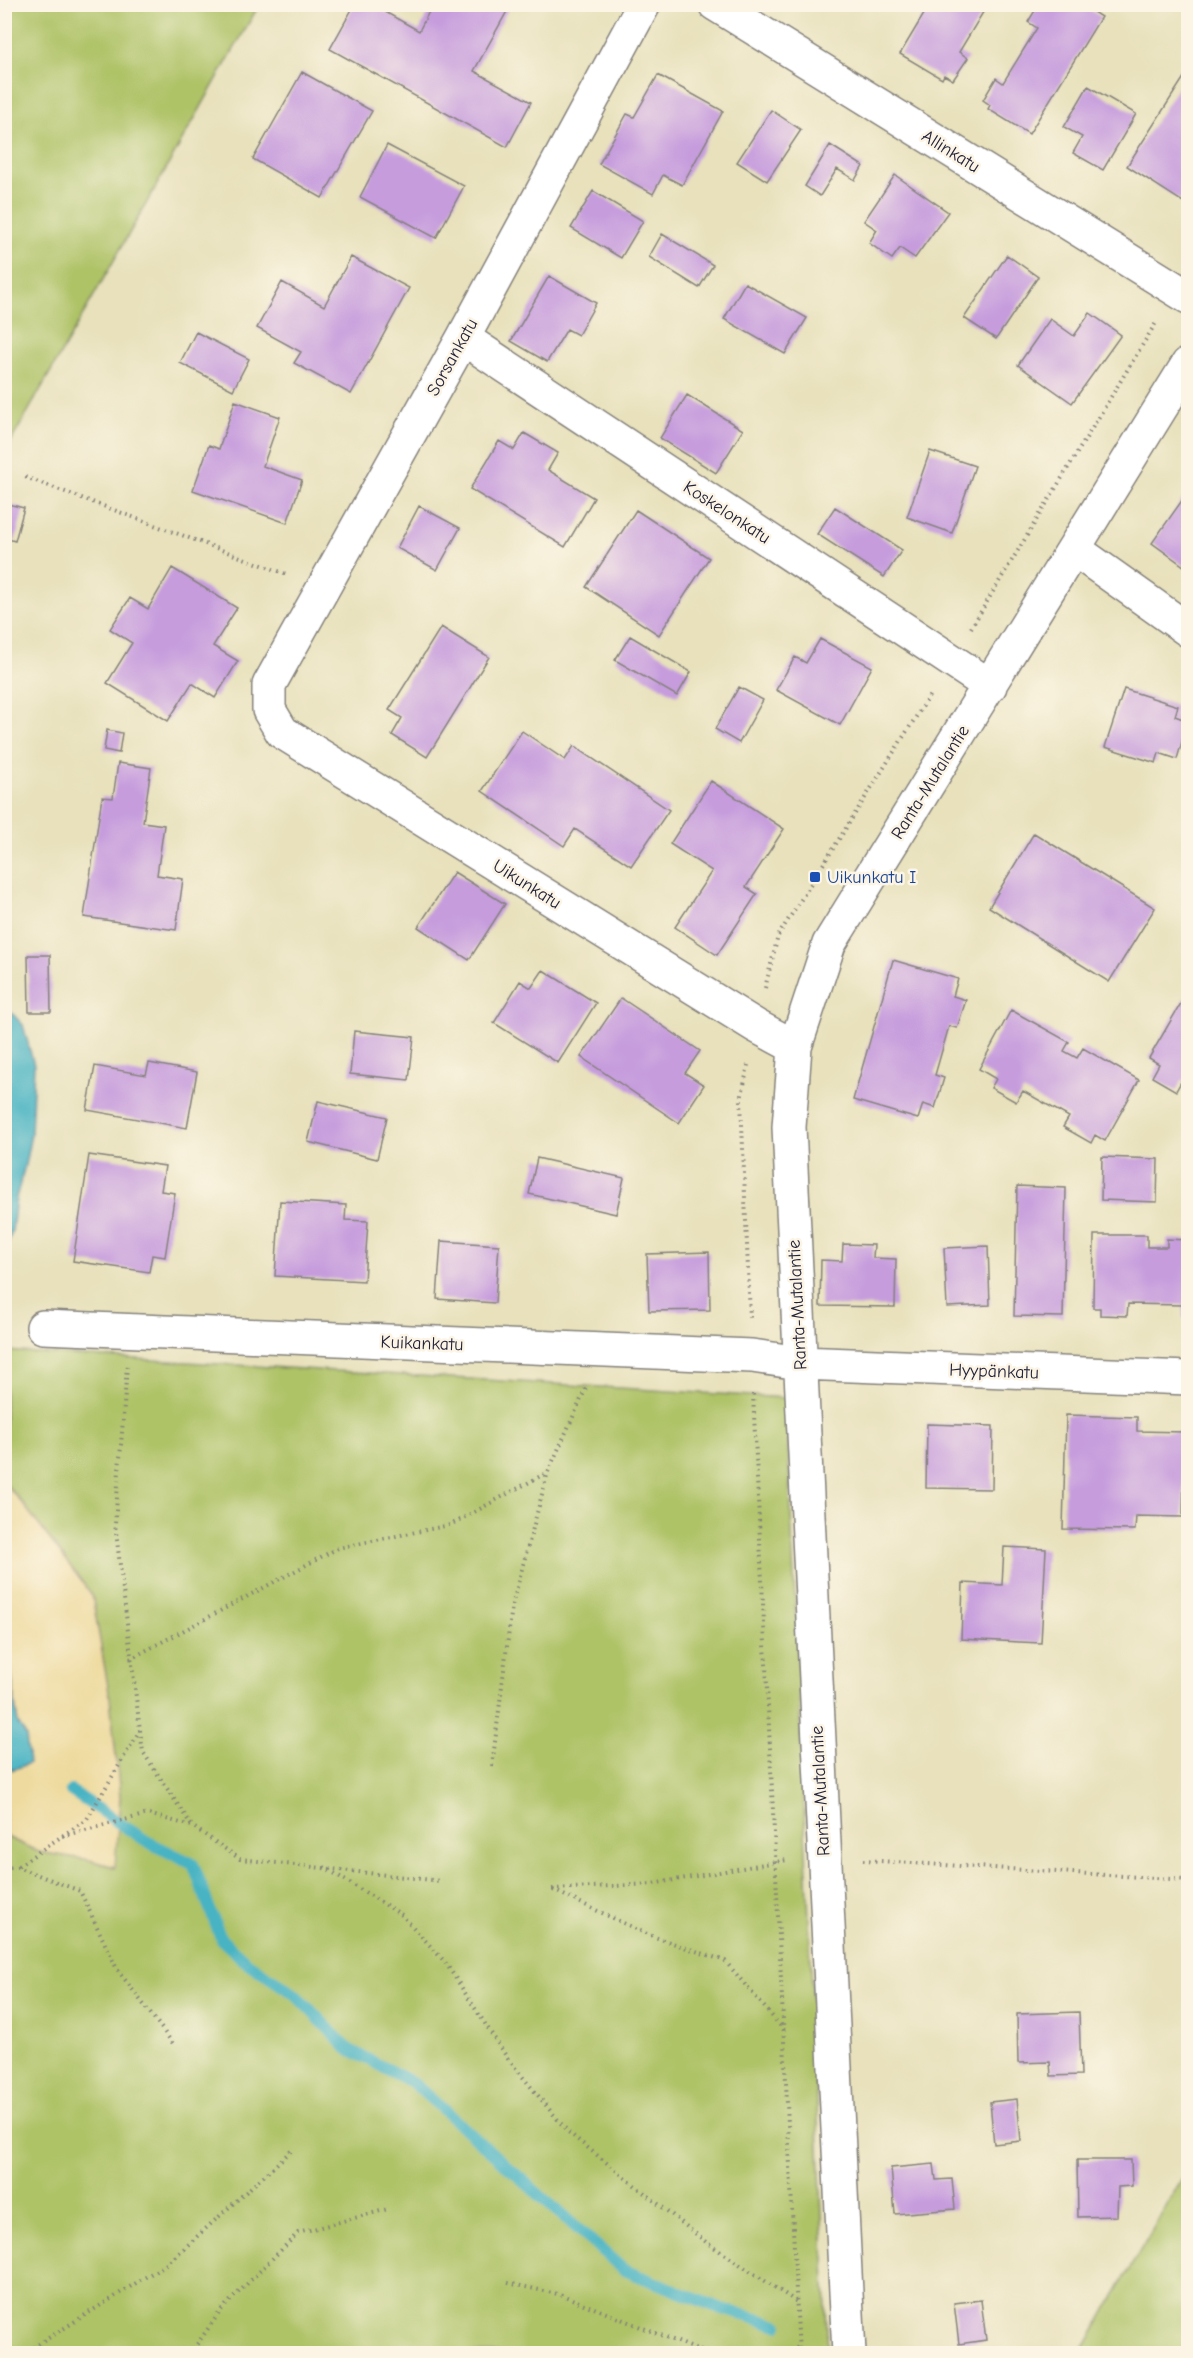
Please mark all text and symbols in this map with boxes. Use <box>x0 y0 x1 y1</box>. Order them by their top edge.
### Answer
street label: Allinkatu <box>918 125 984 177</box>
street label: Sorsankatu <box>423 315 482 400</box>
street label: Koskelonkatu <box>679 476 774 548</box>
street label: Ranta-Mutalantie <box>887 721 974 843</box>
street label: Uikunkatu <box>489 855 565 914</box>
place label: Uikunkatu I <box>827 867 916 888</box>
marker: Uikunkatu I <box>808 870 822 884</box>
street label: Ranta-Mutalantie <box>784 1239 811 1371</box>
street label: Kuikankatu <box>380 1332 464 1355</box>
street label: Hyypänkatu <box>949 1359 1039 1384</box>
street label: Ranta-Mutalantie <box>807 1725 834 1857</box>

